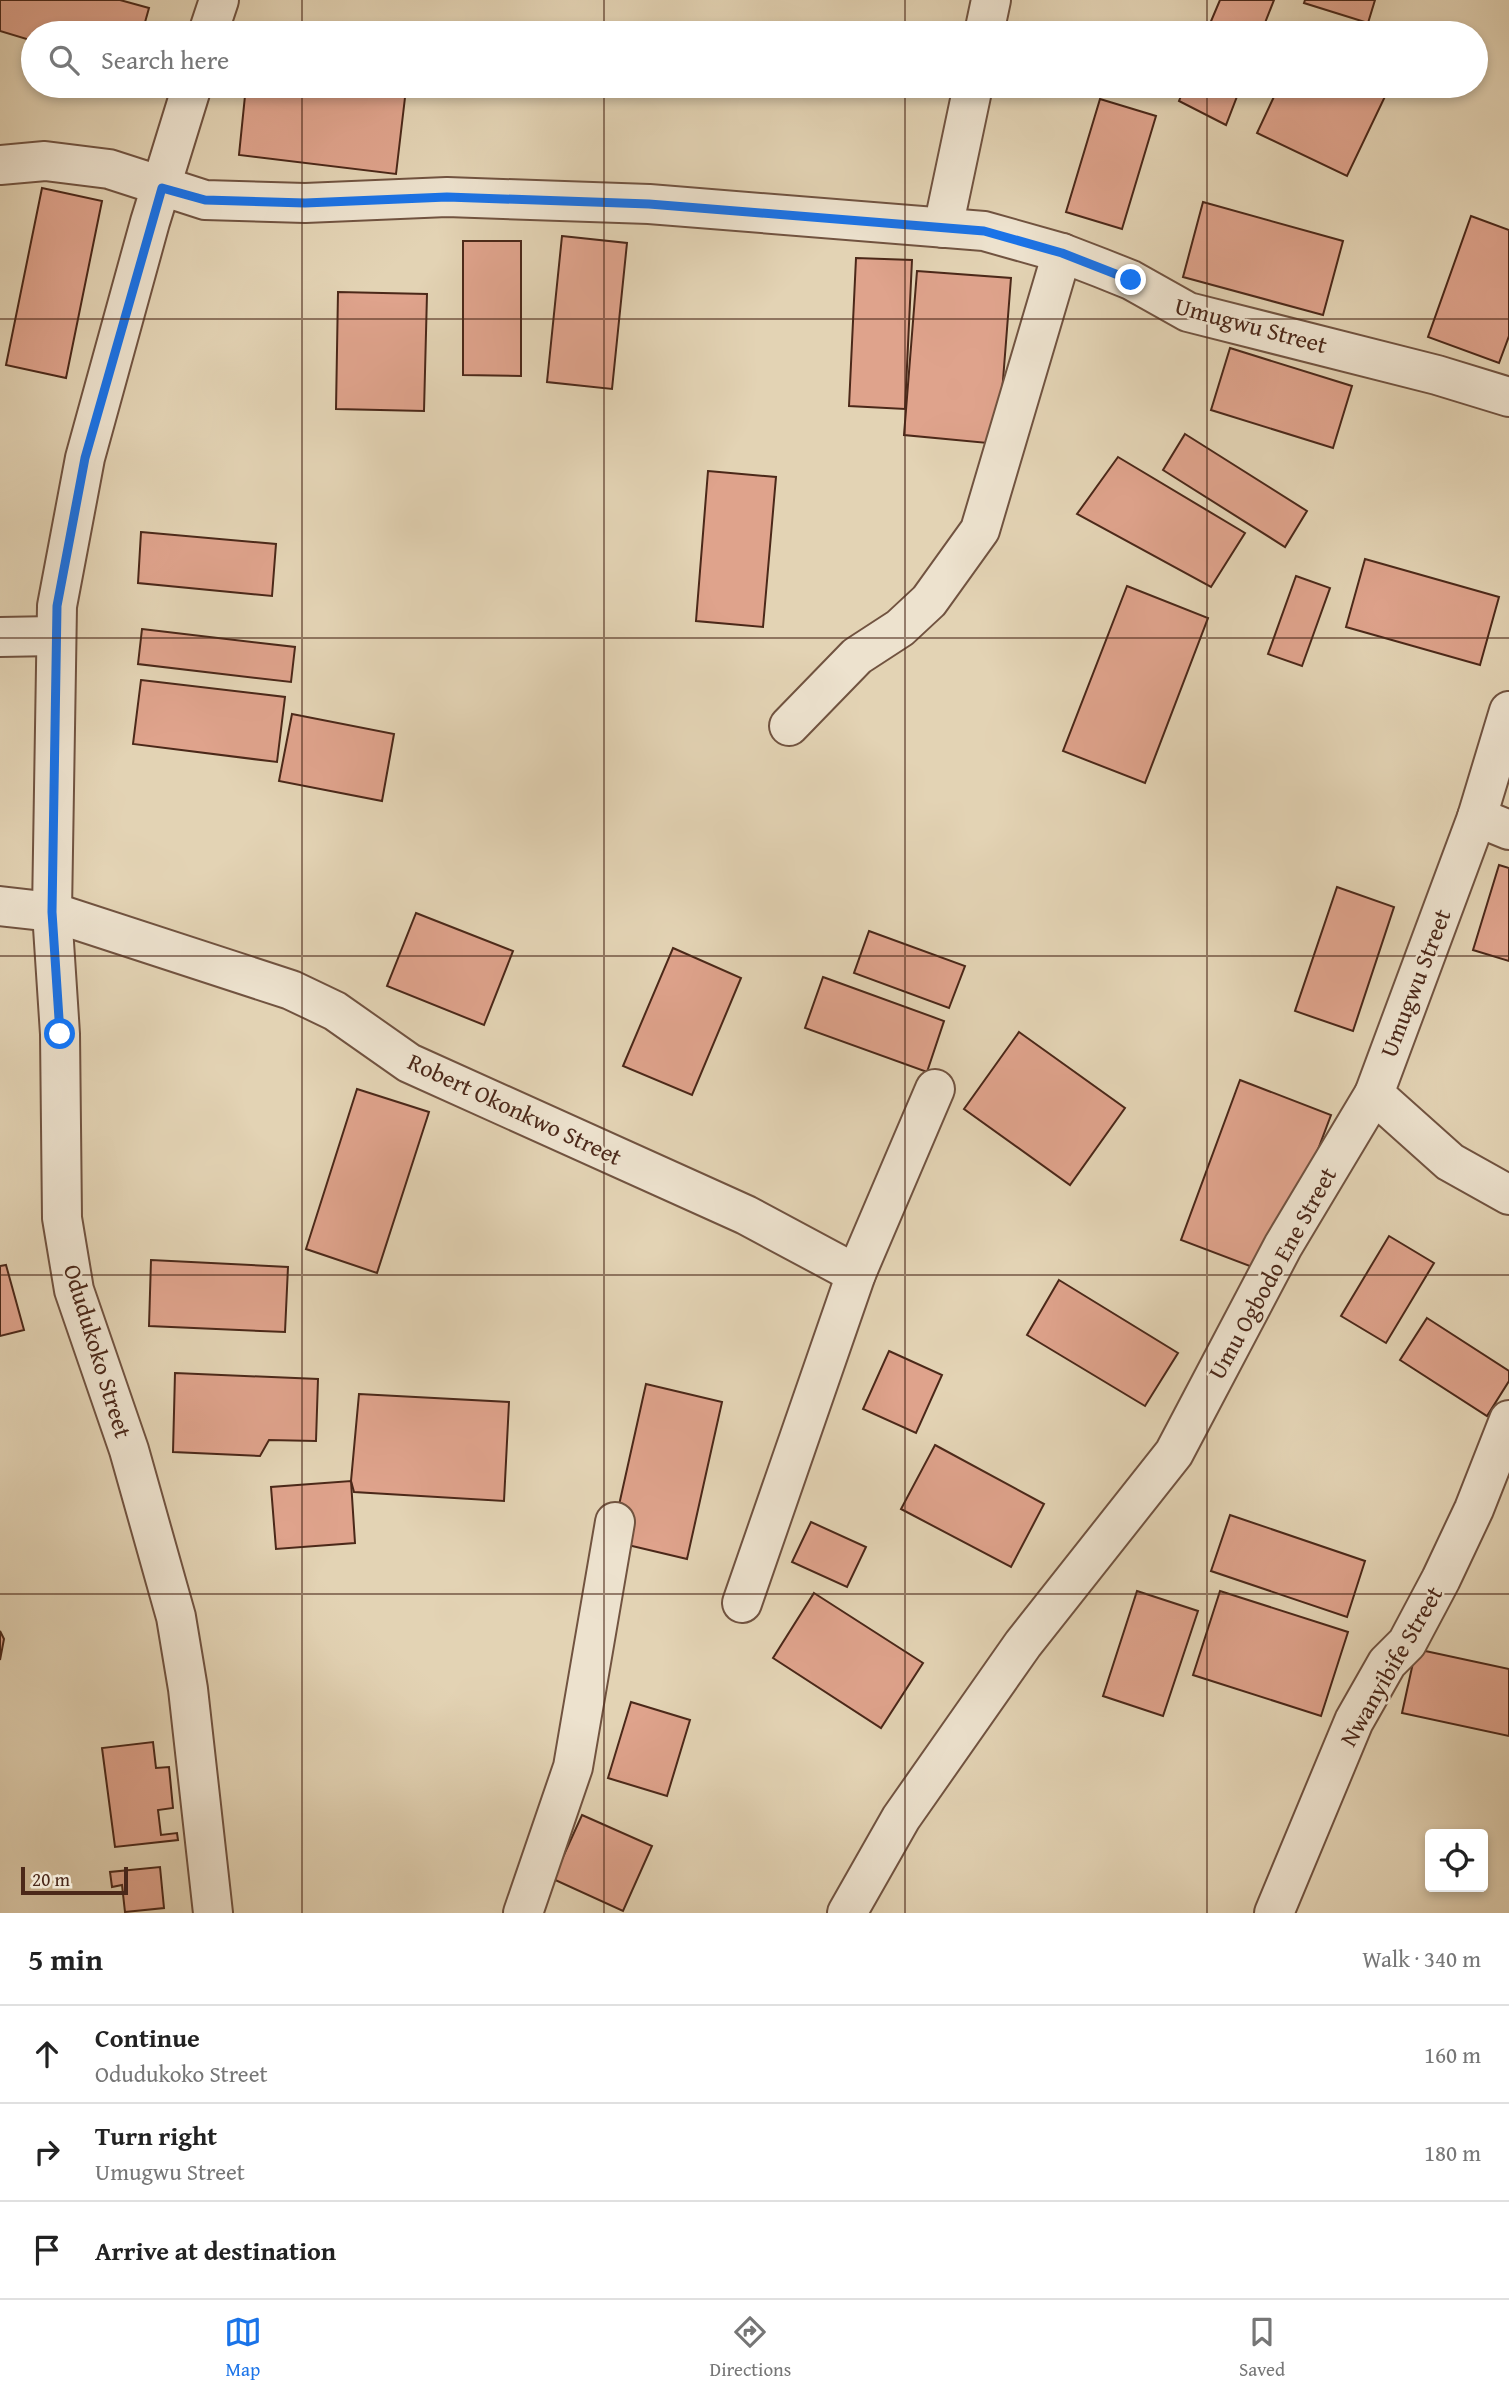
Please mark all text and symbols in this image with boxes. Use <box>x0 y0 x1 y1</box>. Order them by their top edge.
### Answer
search box <box>21 21 1488 98</box>
text: Search here <box>101 40 229 79</box>
icon: search <box>45 41 83 79</box>
route end <box>1115 264 1146 295</box>
street label: Umugwu Street <box>1171 288 1332 362</box>
street label: Umugwu Street <box>1371 903 1460 1062</box>
route start <box>44 1018 75 1049</box>
street label: Robert Okonkwo Street <box>402 1044 628 1174</box>
street label: Umu Ogbodo Ene Street <box>1199 1160 1345 1386</box>
street label: Odudukoko Street <box>55 1260 141 1443</box>
street label: Nwanyibife Street <box>1331 1579 1451 1753</box>
map controls <box>1425 1829 1488 1892</box>
button: locate <box>1425 1829 1488 1892</box>
scale bar <box>21 1864 128 1896</box>
text: 20 m <box>32 1865 70 1893</box>
text: 5 min <box>28 1937 103 1981</box>
text: Walk · 340 m <box>1362 1942 1481 1975</box>
text: Continue <box>95 2018 200 2057</box>
icon: ahead <box>28 2035 66 2073</box>
text: 160 m <box>1424 2038 1481 2071</box>
text: Odudukoko Street <box>95 2057 268 2090</box>
text: Turn right <box>95 2116 217 2155</box>
icon: right <box>28 2133 66 2171</box>
text: 180 m <box>1424 2136 1481 2169</box>
text: Umugwu Street <box>95 2155 245 2188</box>
icon: arrive <box>28 2231 66 2269</box>
text: Arrive at destination <box>95 2231 336 2270</box>
tab: Map <box>224 2313 262 2383</box>
tab: Directions <box>710 2313 791 2383</box>
tab: Saved <box>1239 2313 1285 2383</box>

